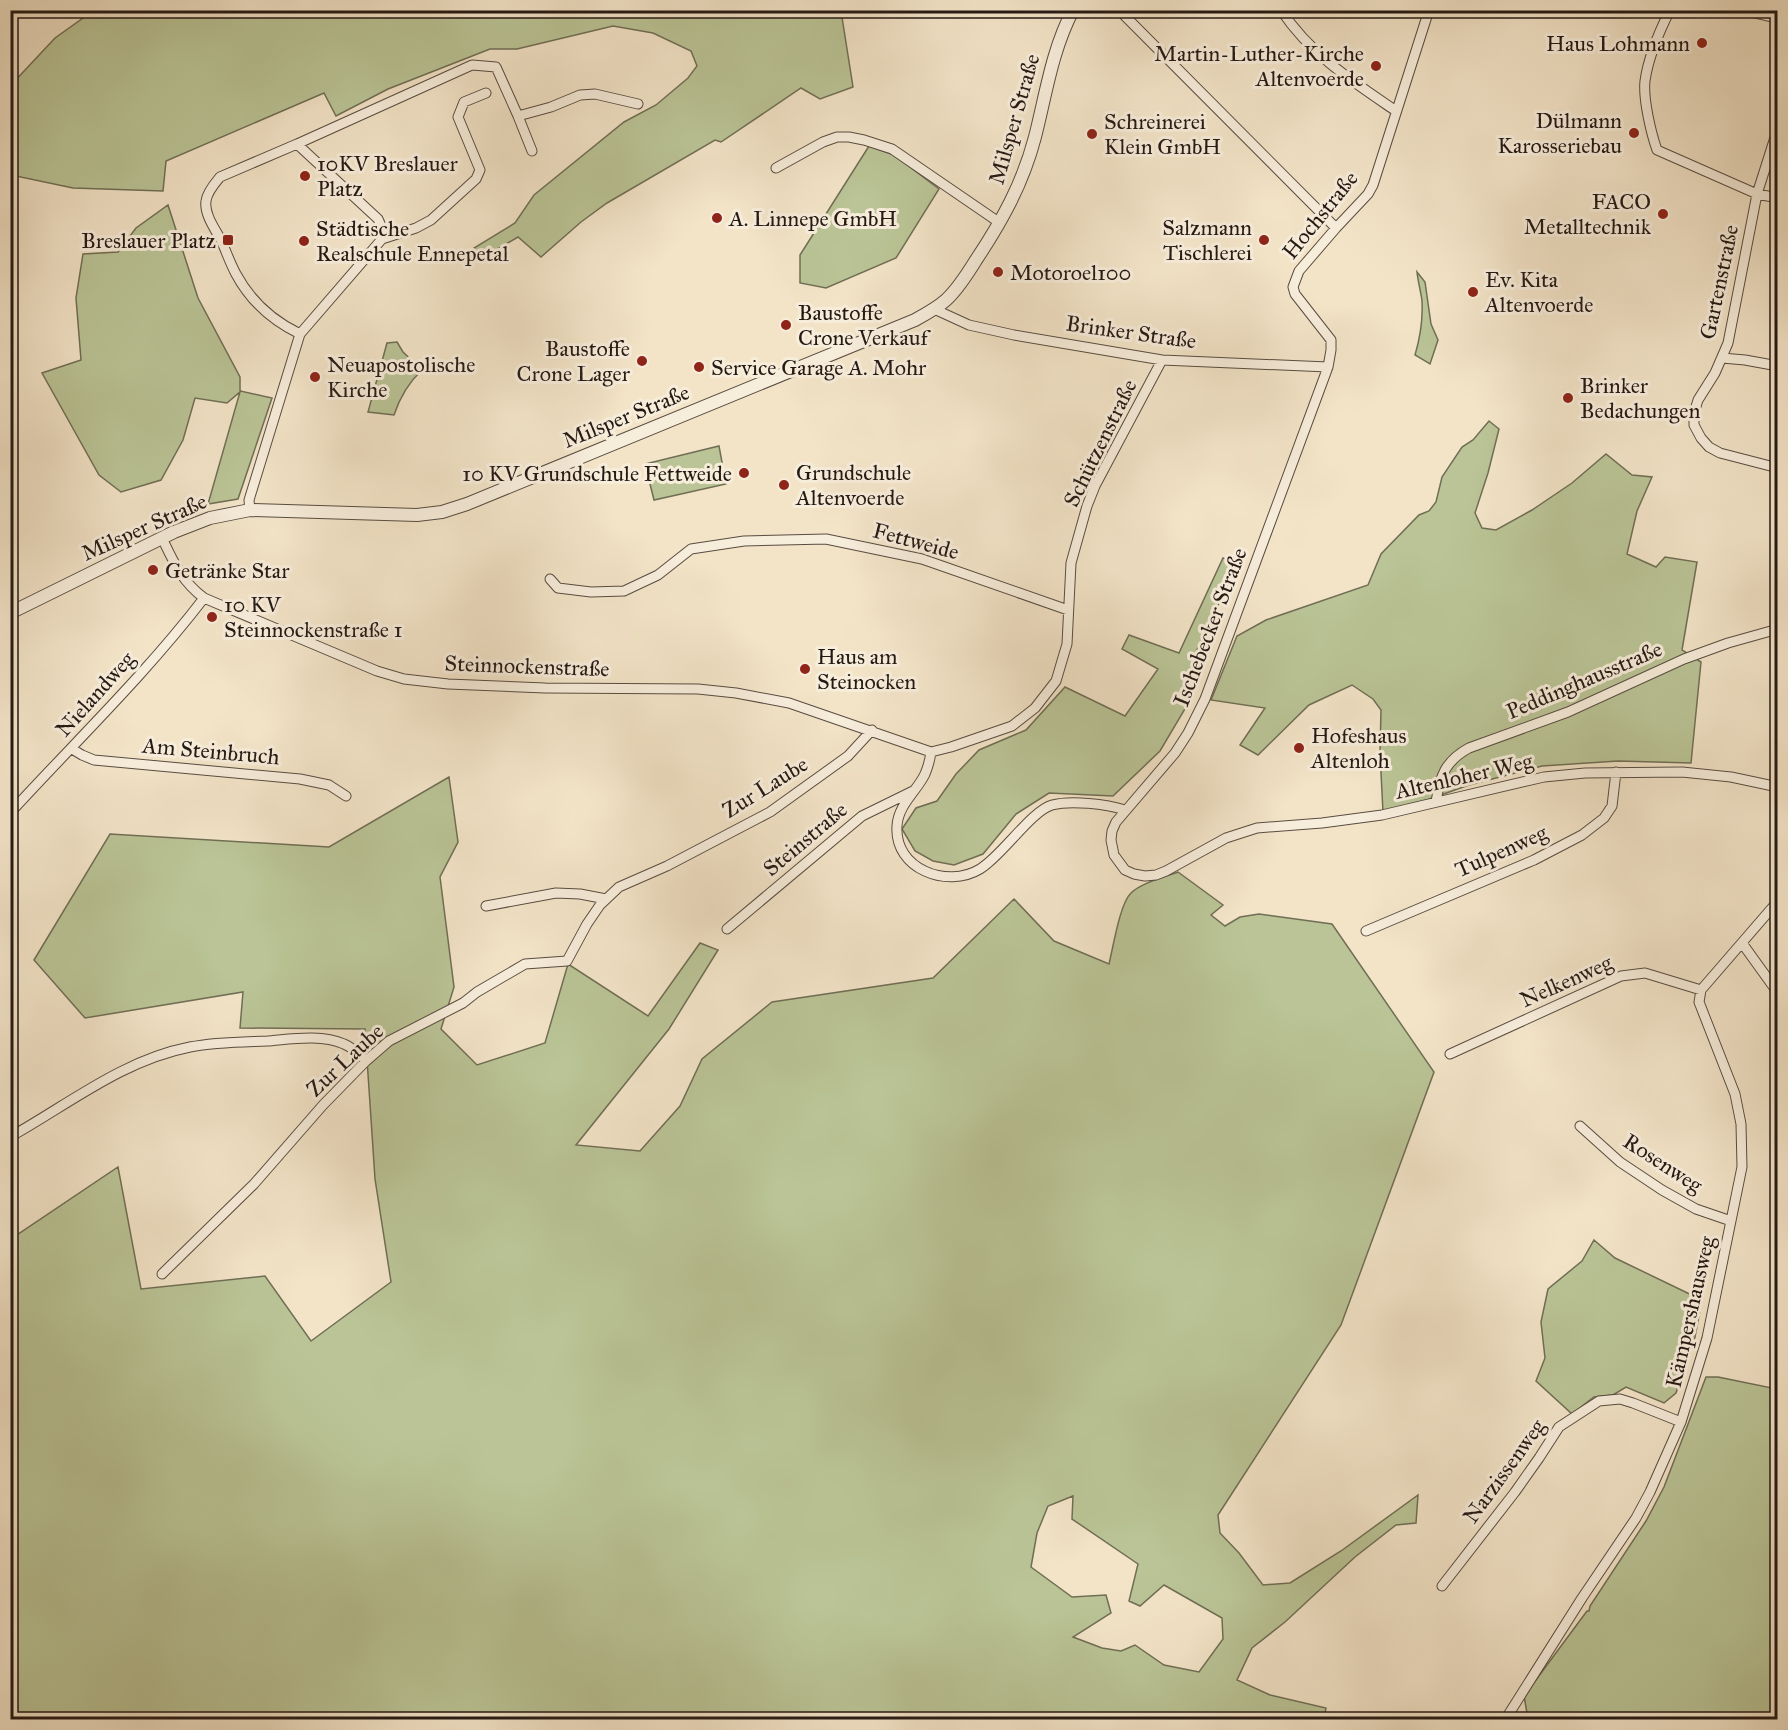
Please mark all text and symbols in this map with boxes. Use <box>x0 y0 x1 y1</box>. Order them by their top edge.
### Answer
place label: Haus Lohmann <box>1546 30 1690 57</box>
marker: Haus Lohmann <box>1695 36 1709 50</box>
place label: Martin-Luther-Kirche Altenvoerde <box>1154 40 1364 92</box>
street label: Milsper Straße <box>982 51 1046 187</box>
marker: Martin-Luther-Kirche Altenvoerde <box>1369 59 1383 73</box>
place label: Dülmann Karosseriebau <box>1497 107 1622 159</box>
place label: Schreinerei Klein GmbH <box>1104 108 1221 160</box>
marker: Dülmann Karosseriebau <box>1627 126 1641 140</box>
marker: Schreinerei Klein GmbH <box>1085 127 1099 141</box>
place label: 10KV Breslauer Platz <box>317 150 459 202</box>
street label: Hochstraße <box>1276 166 1364 264</box>
marker: 10KV Breslauer Platz <box>298 169 312 183</box>
place label: FACO Metalltechnik <box>1524 188 1652 240</box>
place label: A. Linnepe GmbH <box>728 205 897 232</box>
marker: FACO Metalltechnik <box>1656 207 1670 221</box>
marker: A. Linnepe GmbH <box>710 211 724 225</box>
place label: Salzmann Tischlerei <box>1162 214 1252 266</box>
place label: Städtische Realschule Ennepetal <box>316 215 509 267</box>
street label: Gartenstraße <box>1694 222 1744 342</box>
place label: Breslauer Platz <box>81 227 216 254</box>
marker: Breslauer Platz <box>221 233 235 247</box>
marker: Salzmann Tischlerei <box>1257 233 1271 247</box>
marker: Städtische Realschule Ennepetal <box>297 234 311 248</box>
place label: Motoroel100 <box>1010 259 1131 286</box>
marker: Motoroel100 <box>991 265 1005 279</box>
place label: Ev. Kita Altenvoerde <box>1484 266 1593 318</box>
marker: Ev. Kita Altenvoerde <box>1466 285 1480 299</box>
place label: Baustoffe Crone Verkauf <box>798 299 931 351</box>
street label: Brinker Straße <box>1064 309 1198 355</box>
marker: Baustoffe Crone Verkauf <box>779 318 793 332</box>
place label: Baustoffe Crone Lager <box>517 335 631 387</box>
place label: Neuapostolische Kirche <box>327 351 475 403</box>
marker: Baustoffe Crone Lager <box>635 354 649 368</box>
place label: Service Garage A. Mohr <box>711 354 927 381</box>
marker: Service Garage A. Mohr <box>692 360 706 374</box>
marker: Neuapostolische Kirche <box>308 370 322 384</box>
place label: Brinker Bedachungen <box>1580 372 1700 424</box>
street label: Schützenstraße <box>1057 375 1143 511</box>
street label: Milsper Straße <box>559 378 693 454</box>
marker: Brinker Bedachungen <box>1561 391 1575 405</box>
place label: Grundschule Altenvoerde <box>795 459 911 511</box>
place label: 10 KV Grundschule Fettweide <box>462 460 732 487</box>
marker: 10 KV Grundschule Fettweide <box>737 466 751 480</box>
marker: Grundschule Altenvoerde <box>777 478 791 492</box>
street label: Milsper Straße <box>77 487 211 567</box>
street label: Fettweide <box>870 517 962 565</box>
street label: Ischebecker Straße <box>1167 544 1253 710</box>
place label: Getränke Star <box>165 557 290 584</box>
marker: Getränke Star <box>146 563 160 577</box>
place label: 10 KV Steinnockenstraße 1 <box>224 591 402 643</box>
marker: 10 KV Steinnockenstraße 1 <box>205 610 219 624</box>
street label: Peddinghausstraße <box>1502 635 1666 725</box>
place label: Haus am Steinocken <box>817 643 916 695</box>
street label: Nielandweg <box>50 645 141 742</box>
street label: Steinnockenstraße <box>444 650 610 682</box>
marker: Haus am Steinocken <box>798 662 812 676</box>
place label: Hofeshaus Altenloh <box>1310 722 1407 774</box>
street label: Am Steinbruch <box>140 731 281 770</box>
marker: Hofeshaus Altenloh <box>1292 741 1306 755</box>
street label: Altenloher Weg <box>1392 747 1536 805</box>
street label: Zur Laube <box>717 750 813 824</box>
street label: Steinstraße <box>757 796 853 882</box>
street label: Tulpenweg <box>1451 818 1552 883</box>
street label: Nelkenweg <box>1516 948 1617 1013</box>
street label: Zur Laube <box>301 1018 389 1102</box>
street label: Rosenweg <box>1618 1127 1708 1199</box>
street label: Kämpershausweg <box>1659 1233 1721 1390</box>
street label: Narzissenweg <box>1457 1413 1551 1528</box>

